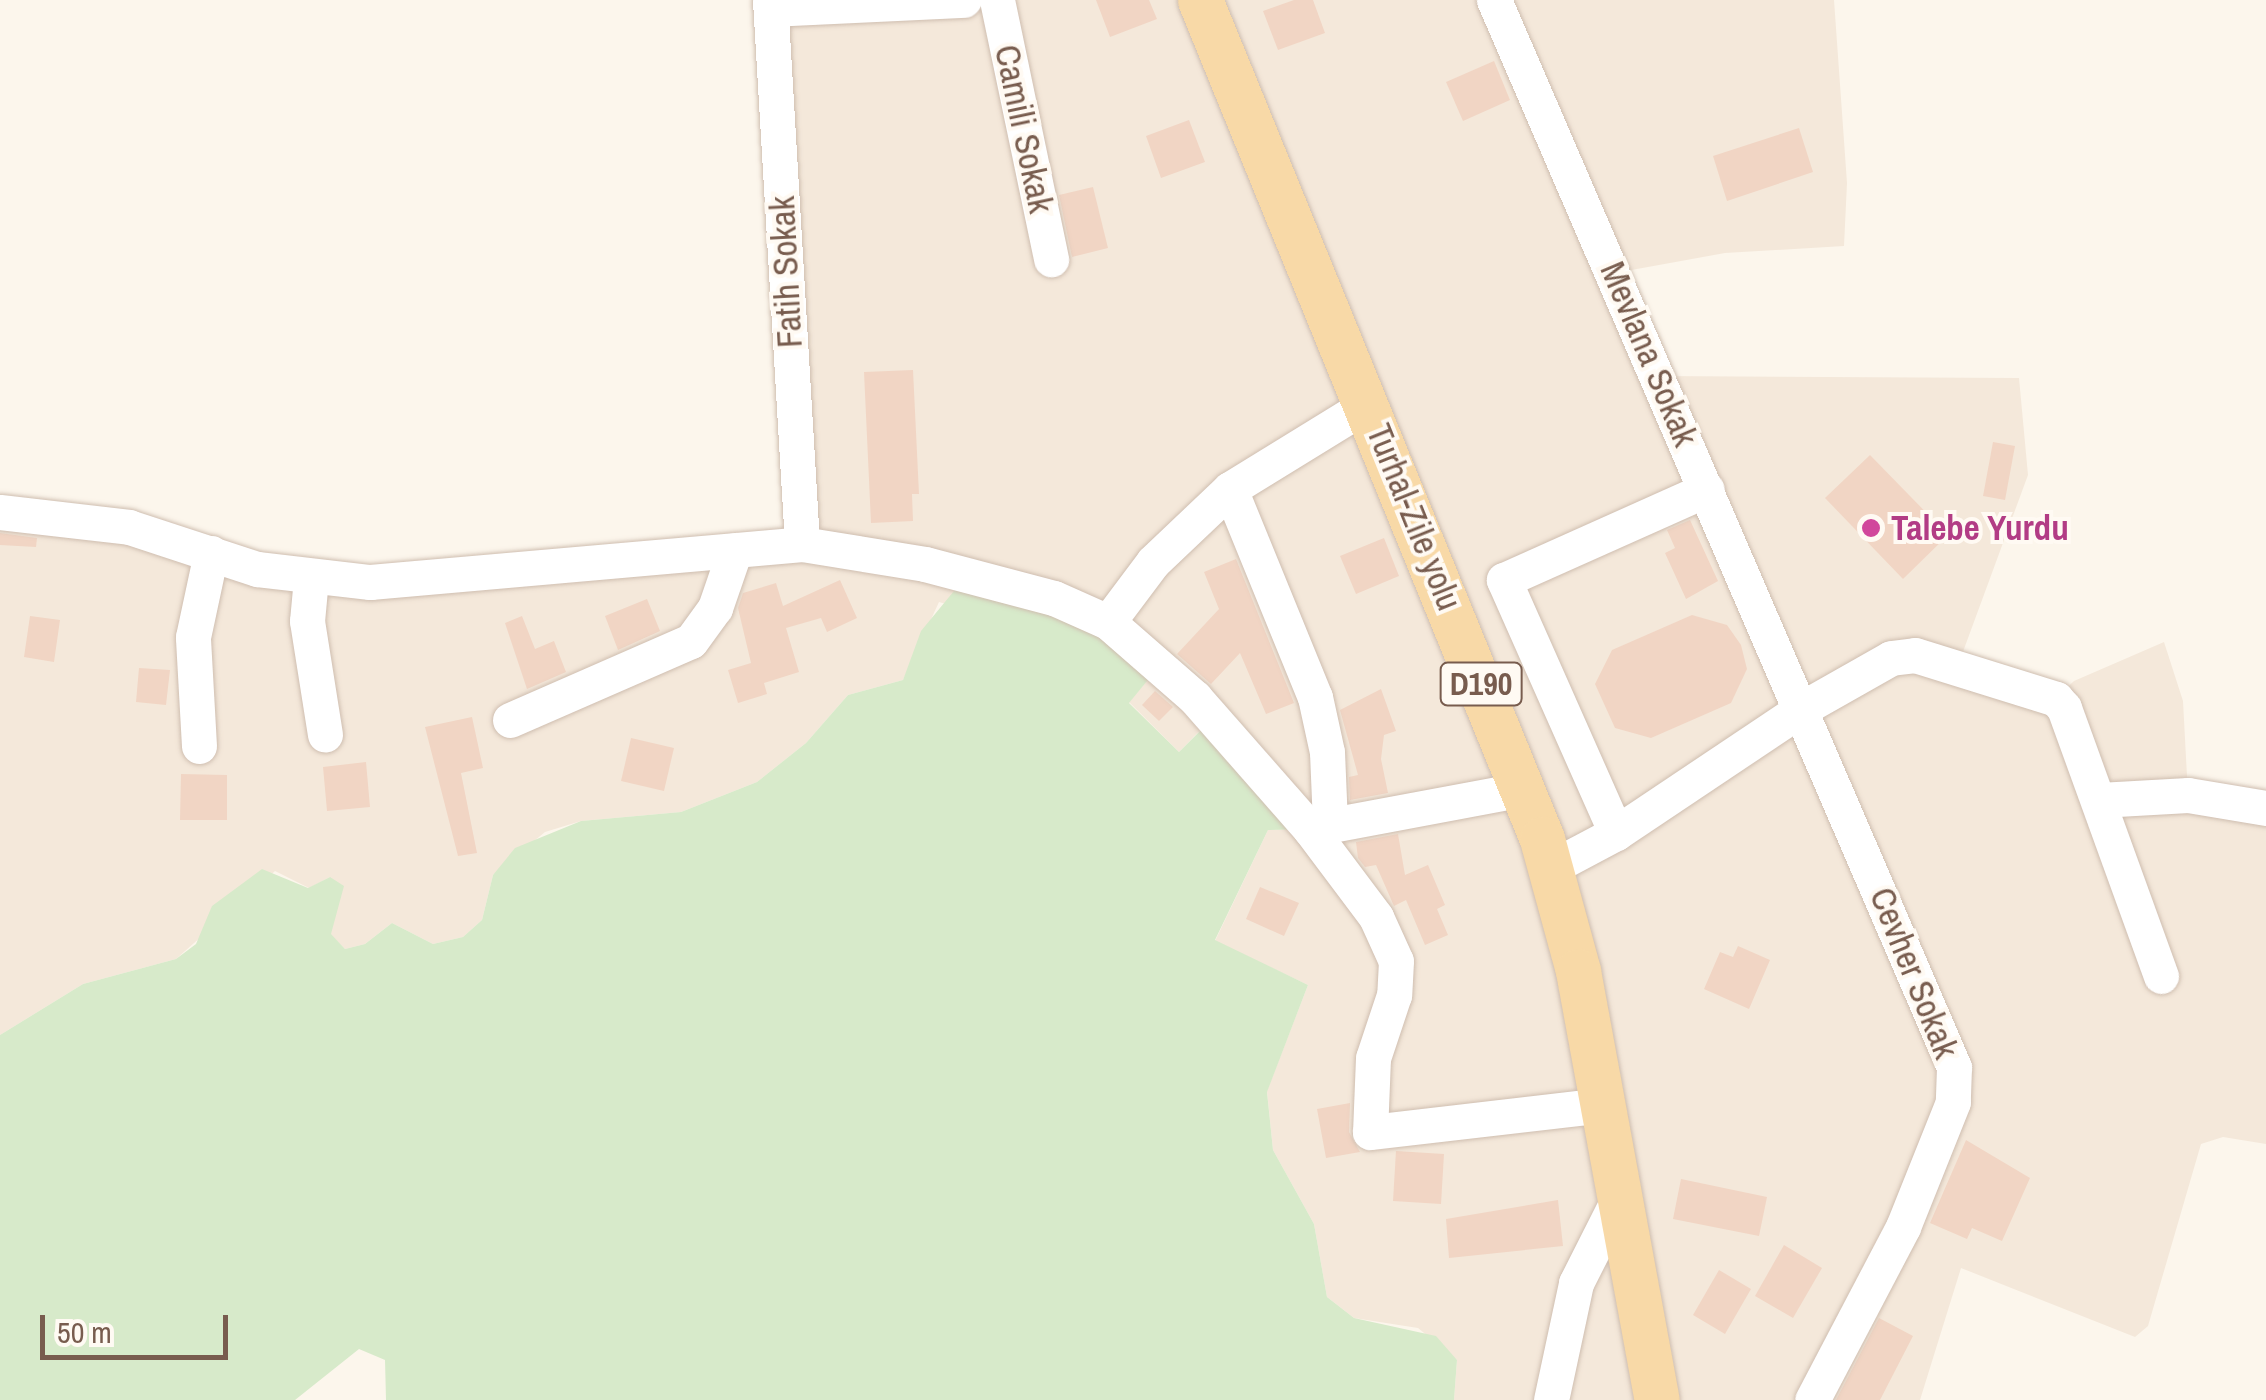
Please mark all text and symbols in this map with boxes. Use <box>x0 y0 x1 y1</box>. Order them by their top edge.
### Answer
street label: Camili Sokak <box>986 41 1062 217</box>
street label: Fatih Sokak <box>761 195 811 349</box>
street label: Mevlana Sokak <box>1591 255 1707 453</box>
street label: Turhal-Zile yolu <box>1358 418 1470 616</box>
place label: Talebe Yurdu <box>1891 507 2069 549</box>
marker: Talebe Yurdu <box>1860 517 1882 539</box>
road number: D190 <box>1438 657 1524 711</box>
street label: Cevher Sokak <box>1861 882 1967 1064</box>
scale bar <box>45 1295 232 1357</box>
text: 50 m <box>57 1312 112 1352</box>

